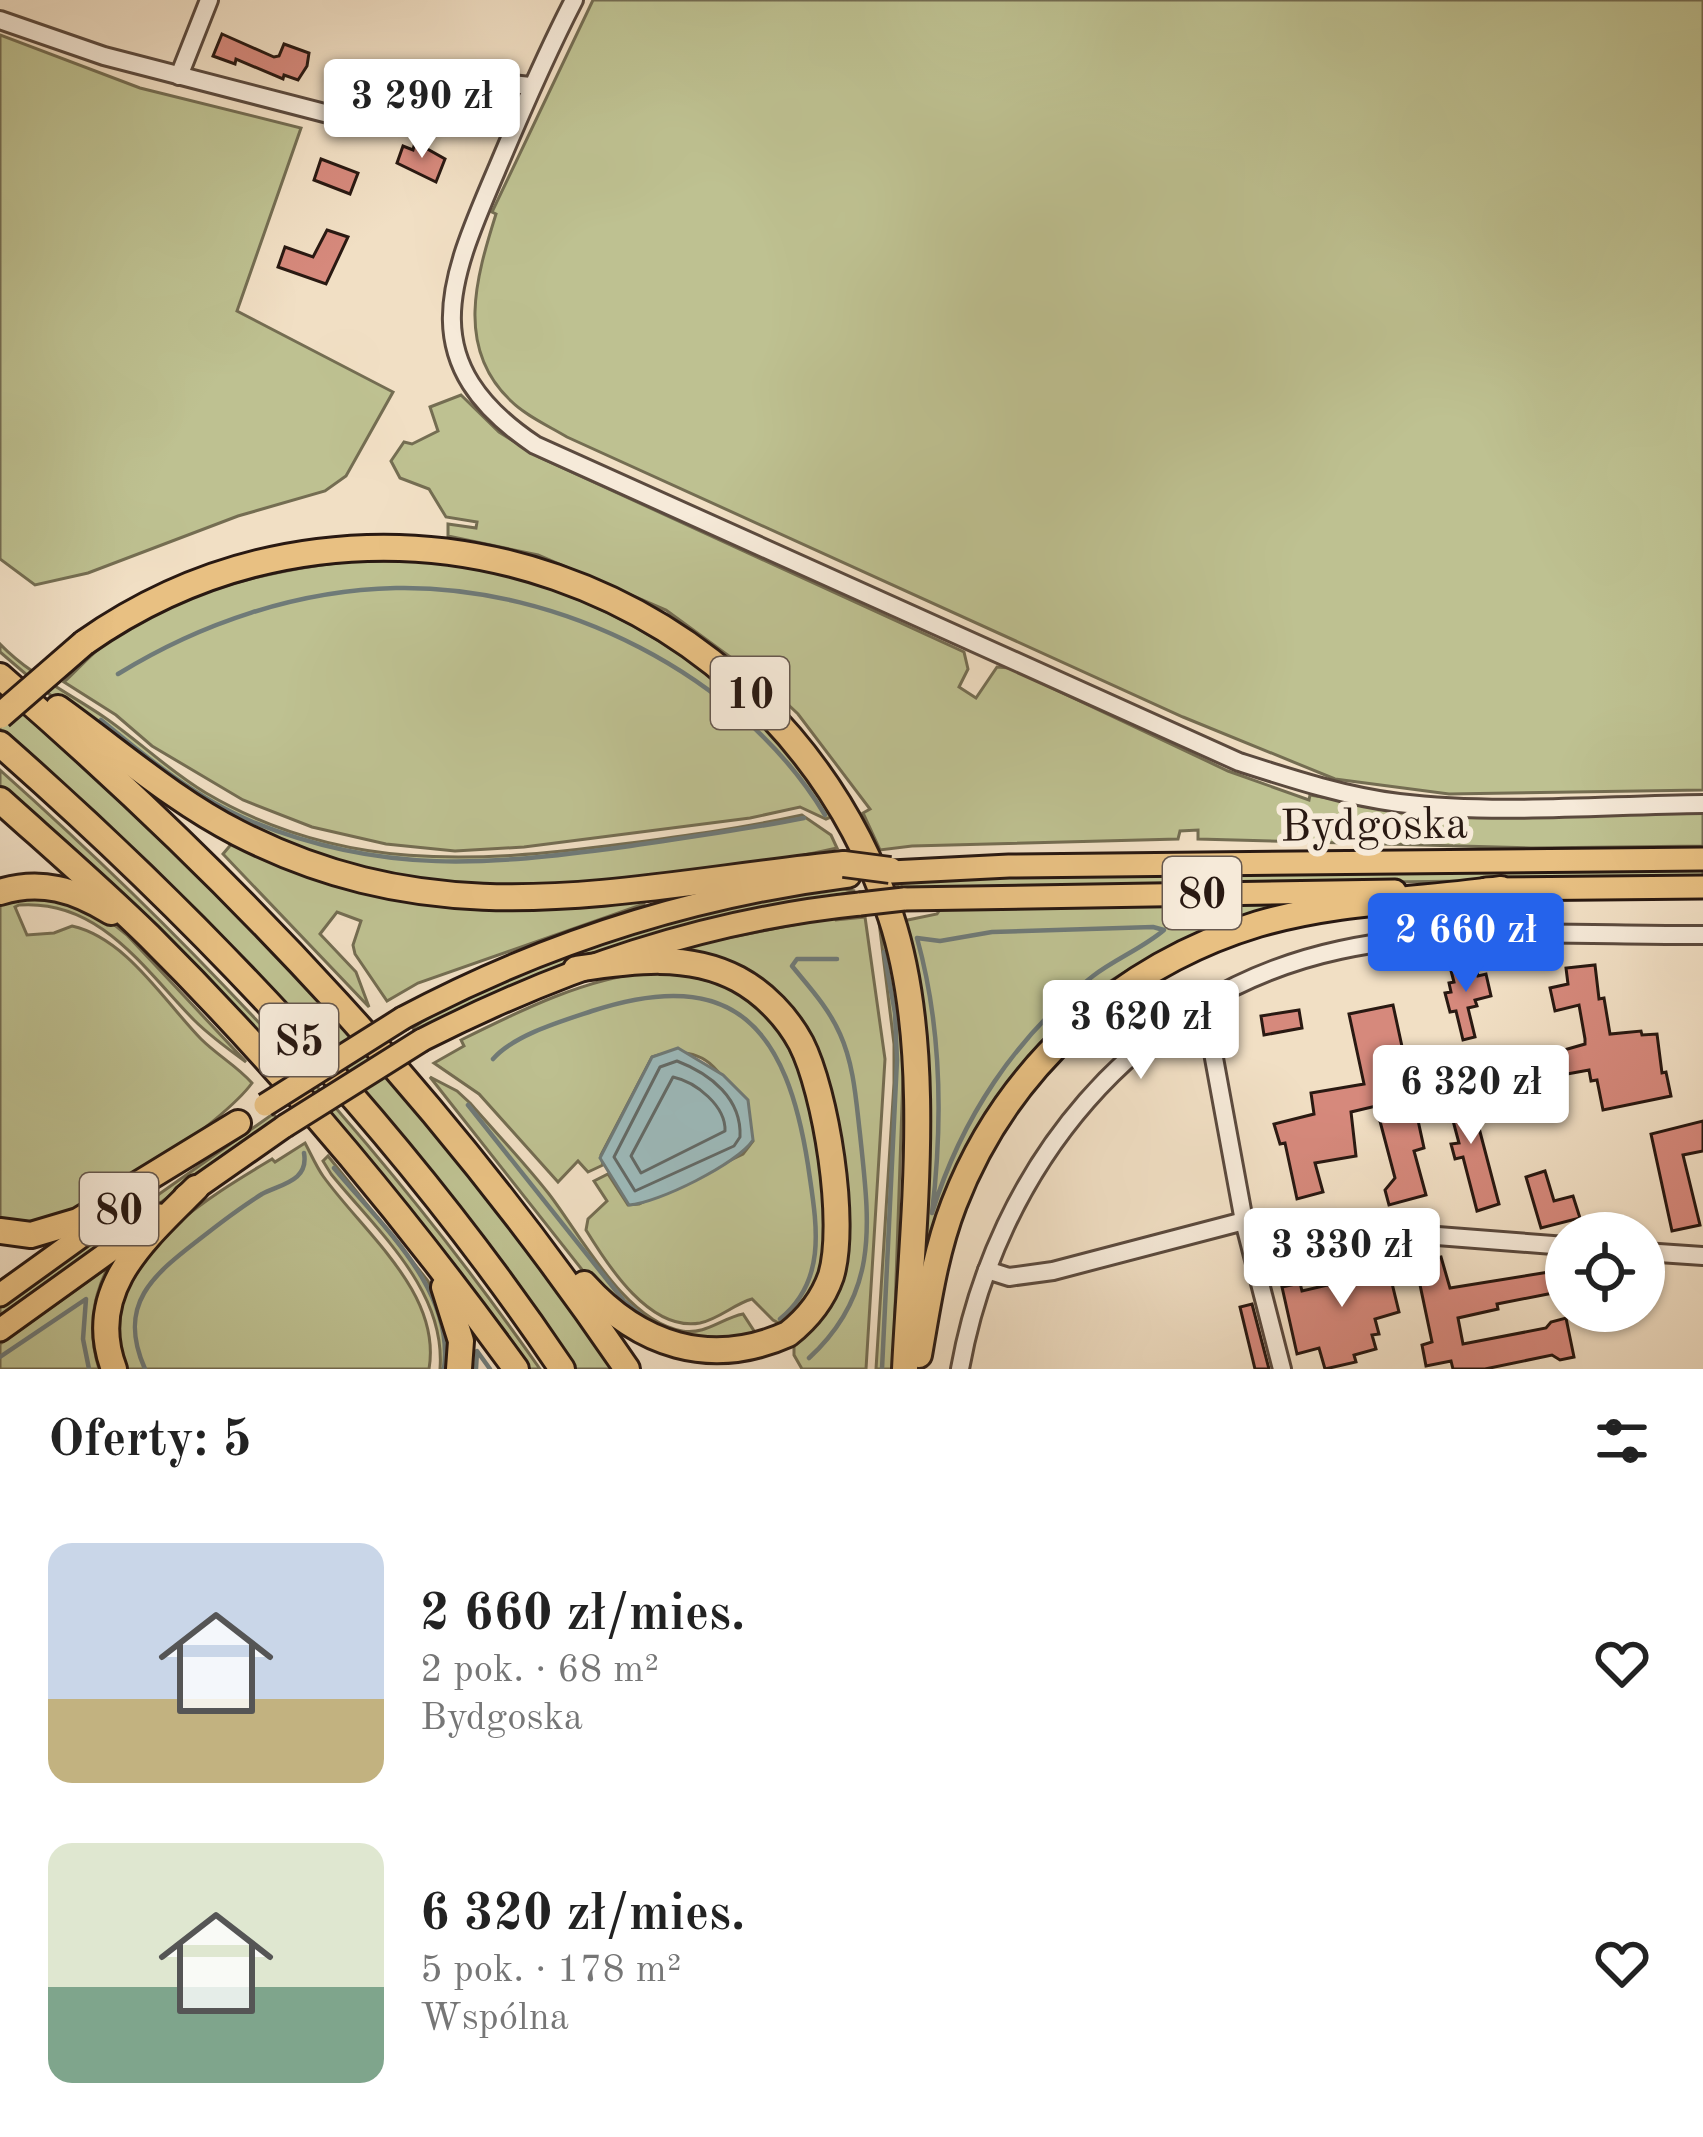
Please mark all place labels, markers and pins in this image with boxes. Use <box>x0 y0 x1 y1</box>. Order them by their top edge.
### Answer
pin: 3 290 zł <box>298 59 546 161</box>
pin: 2 660 zł <box>1342 893 1590 995</box>
pin: 3 620 zł <box>1017 980 1265 1082</box>
pin: 6 320 zł <box>1347 1045 1595 1147</box>
pin: 3 330 zł <box>1218 1208 1466 1310</box>

